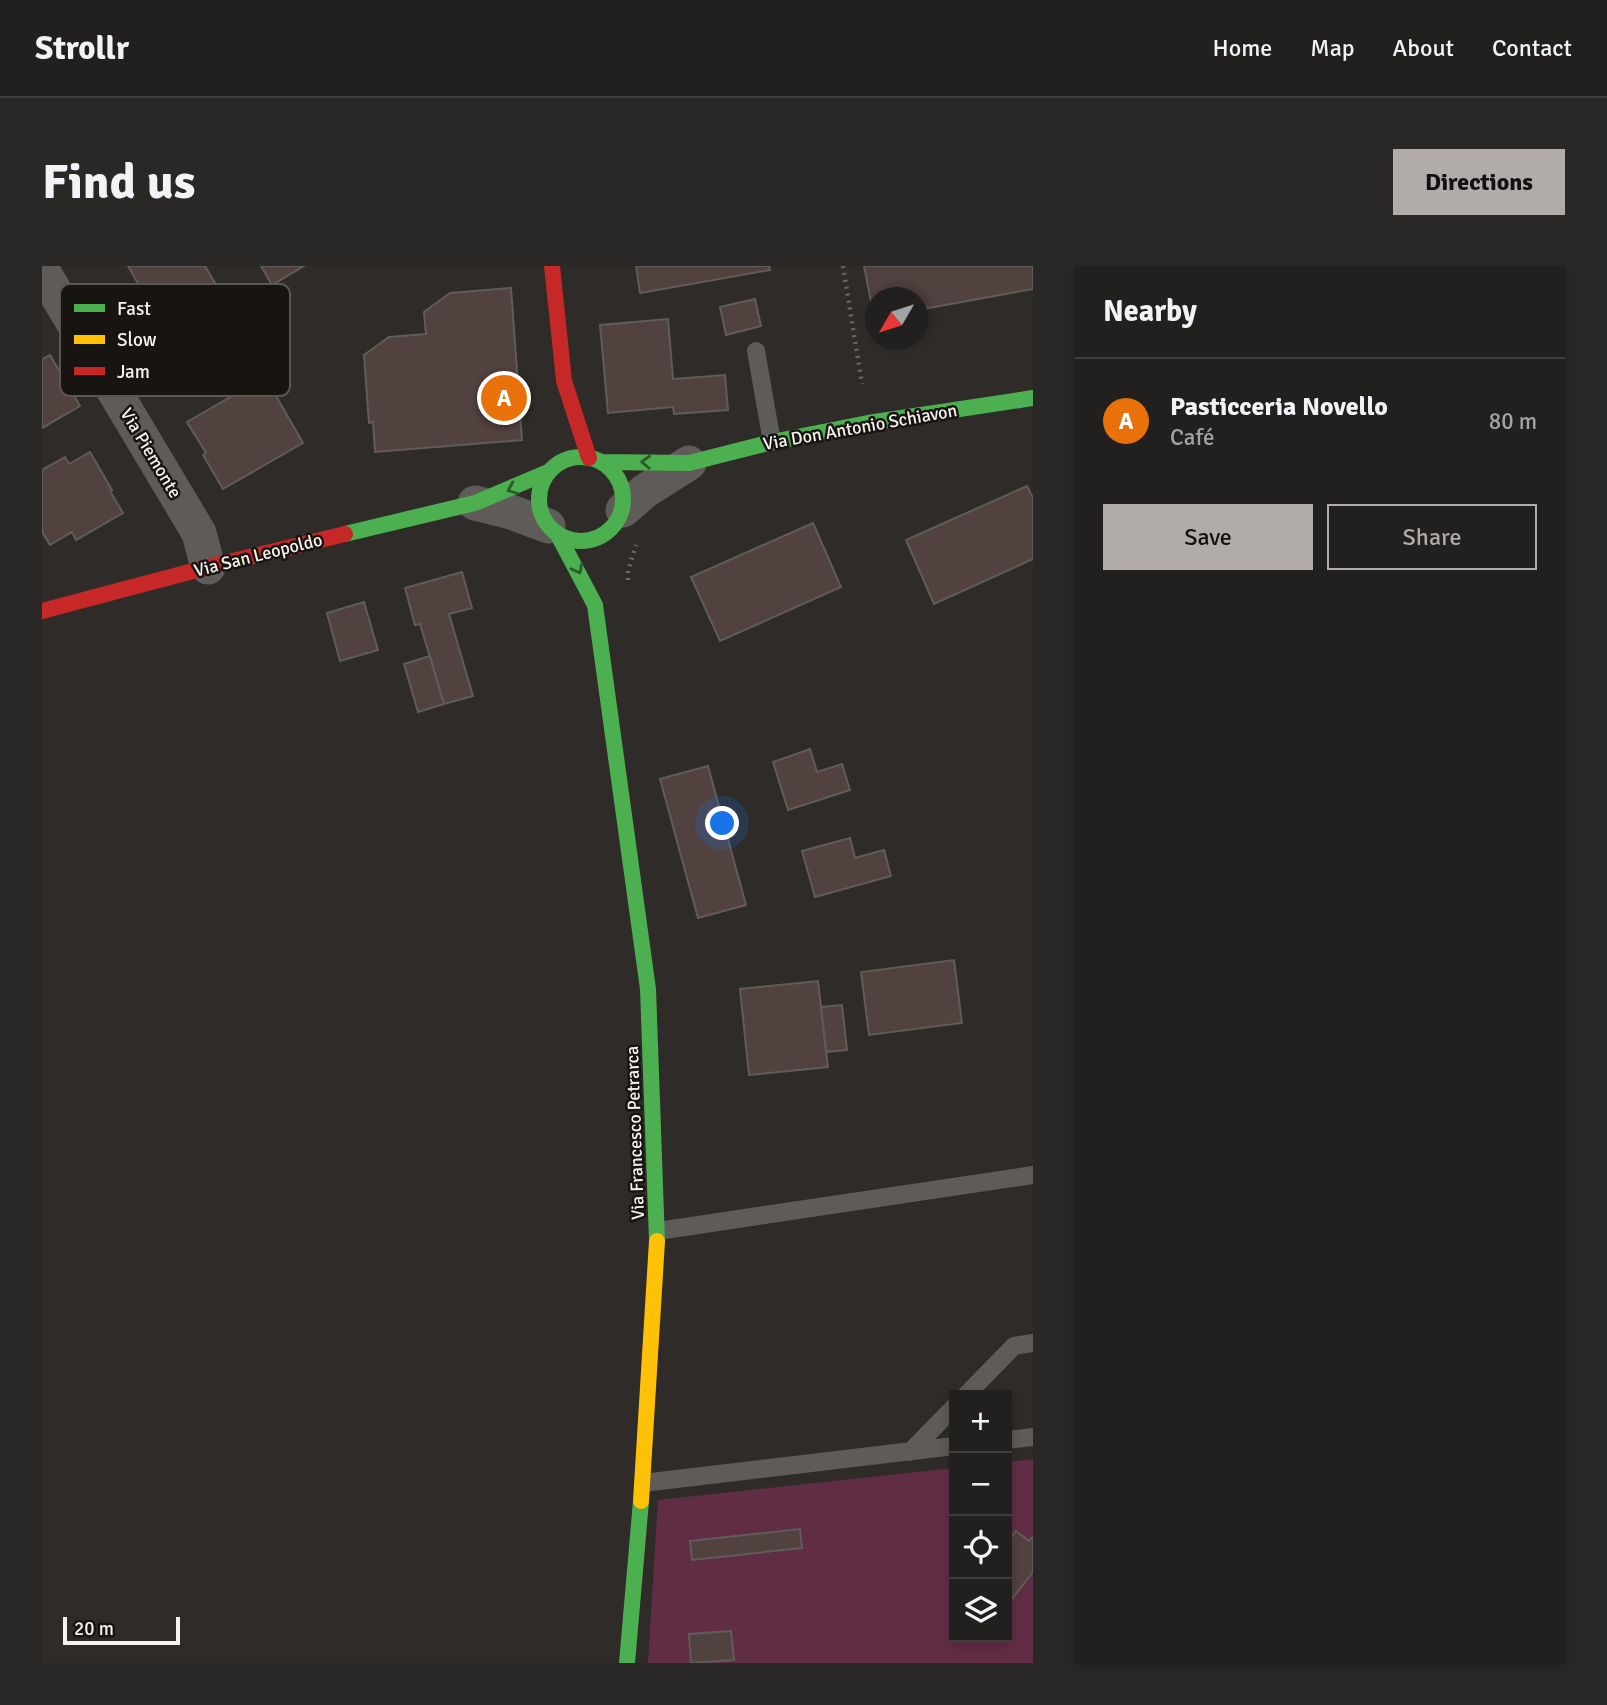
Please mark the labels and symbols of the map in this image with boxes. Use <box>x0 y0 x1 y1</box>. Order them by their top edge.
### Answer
legend <box>60 284 290 396</box>
north arrow <box>865 287 928 350</box>
text: Fast <box>117 297 151 321</box>
text: Slow <box>117 328 157 352</box>
text: Jam <box>117 360 150 384</box>
pin: A <box>481 372 527 424</box>
street label: Via Don Antonio Schiavon <box>761 399 959 455</box>
street label: Via Piemonte <box>116 404 186 502</box>
one-way arrow <box>640 454 650 470</box>
one-way arrow <box>507 480 519 494</box>
street label: Via San Leopoldo <box>192 528 324 582</box>
one-way arrow <box>569 562 583 574</box>
your location <box>705 806 739 840</box>
street label: Via Francesco Petrarca <box>621 1046 649 1220</box>
scale bar <box>63 1614 180 1646</box>

